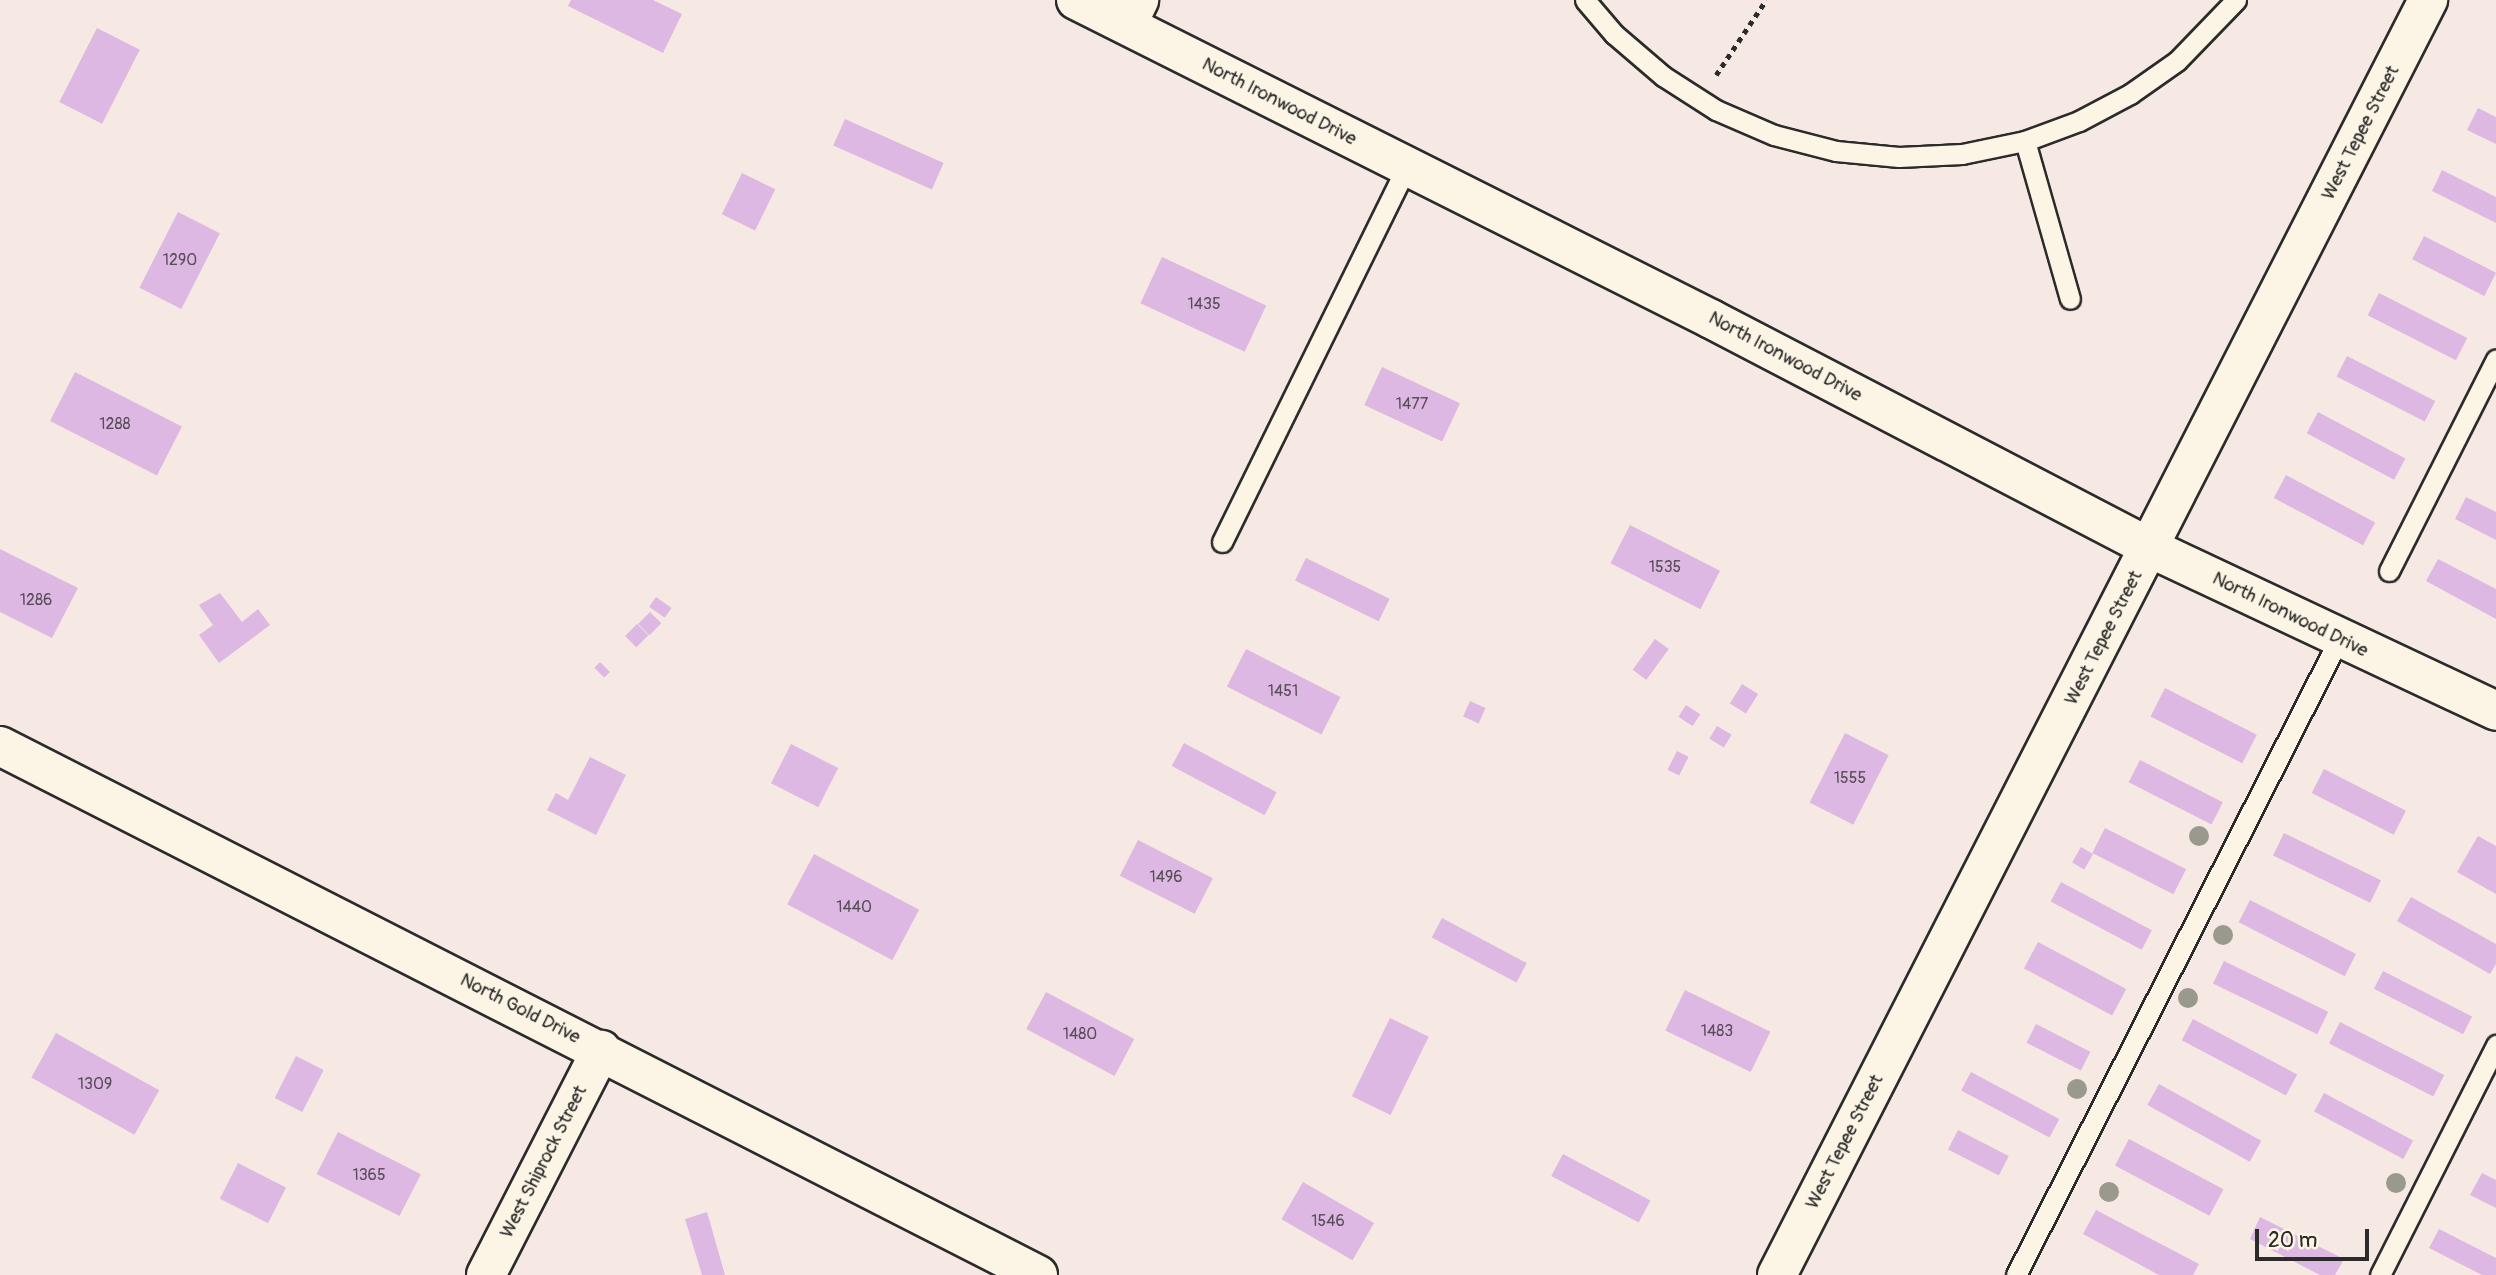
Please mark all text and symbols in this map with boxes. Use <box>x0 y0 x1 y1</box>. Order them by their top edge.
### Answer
street label: North Ironwood Drive <box>1198 53 1360 151</box>
street label: West Tepee Street <box>2317 62 2405 204</box>
house number: 1290 <box>163 250 197 270</box>
house number: 1435 <box>1187 294 1221 314</box>
street label: North Ironwood Drive <box>1704 307 1866 407</box>
house number: 1477 <box>1396 394 1428 414</box>
house number: 1288 <box>99 414 131 434</box>
house number: 1535 <box>1649 557 1681 577</box>
street label: West Tepee Street <box>2060 567 2148 709</box>
street label: North Ironwood Drive <box>2208 567 2372 663</box>
house number: 1286 <box>20 590 52 610</box>
house number: 1451 <box>1268 681 1298 701</box>
house number: 1555 <box>1834 768 1866 788</box>
house number: 1496 <box>1149 867 1183 887</box>
house number: 1440 <box>836 897 872 917</box>
street label: North Gold Drive <box>456 969 584 1049</box>
house number: 1483 <box>1701 1021 1733 1041</box>
house number: 1480 <box>1063 1024 1097 1044</box>
street label: West Tepee Street <box>1801 1071 1889 1213</box>
house number: 1309 <box>78 1074 112 1094</box>
street label: West Shiprock Street <box>496 1082 592 1242</box>
house number: 1365 <box>352 1165 386 1185</box>
house number: 1546 <box>1311 1211 1345 1231</box>
scale bar <box>2258 1216 2372 1260</box>
text: 20 m <box>2268 1227 2317 1254</box>

